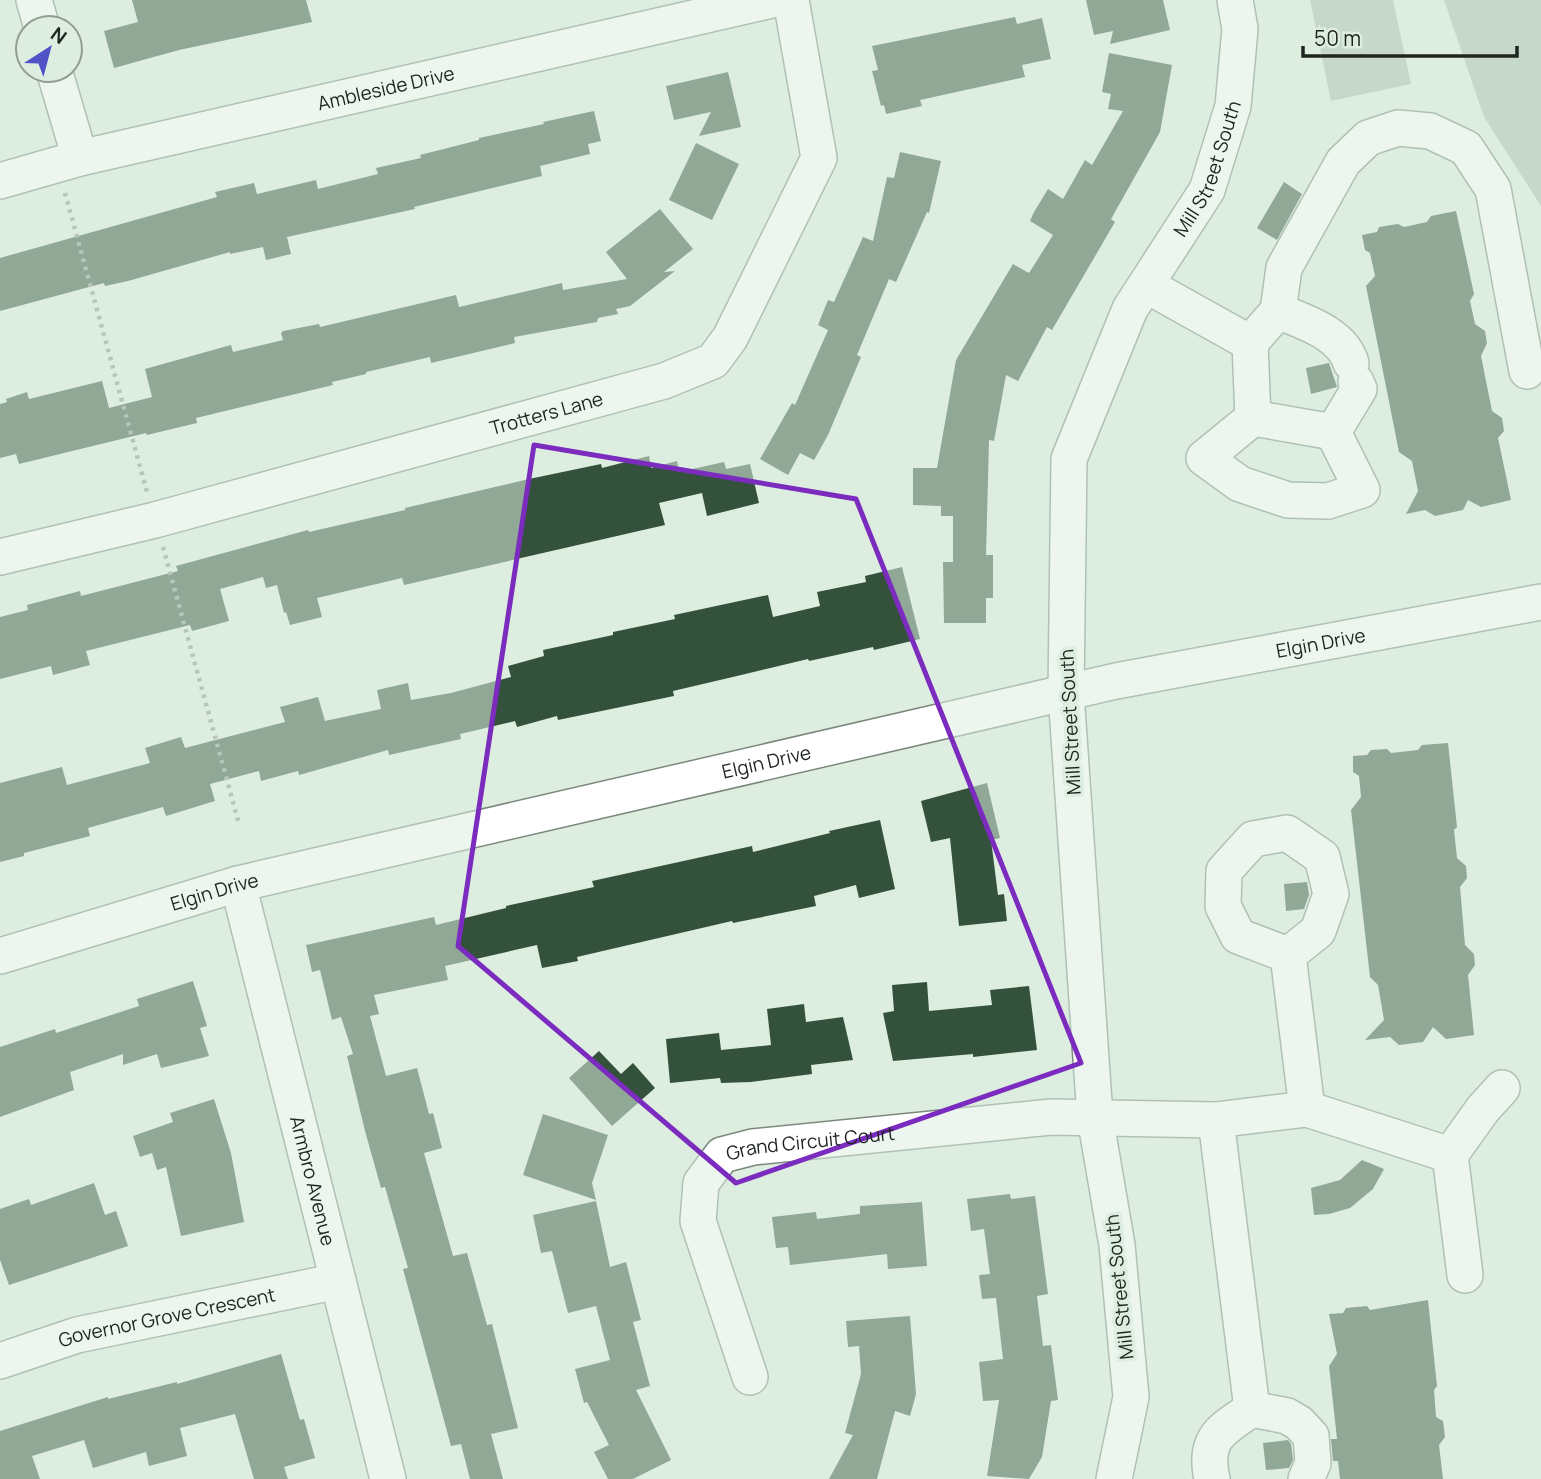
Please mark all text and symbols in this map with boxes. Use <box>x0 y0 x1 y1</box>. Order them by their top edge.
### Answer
north arrow <box>14 14 84 84</box>
scale bar <box>1303 14 1516 58</box>
text: N <box>46 21 72 50</box>
text: 50 m <box>1314 24 1361 52</box>
street label: Ambleside Drive <box>315 60 457 116</box>
street label: Mill Street South <box>1167 97 1247 241</box>
street label: Trotters Lane <box>487 385 606 441</box>
street label: Elgin Drive <box>1274 622 1368 664</box>
street label: Mill Street South <box>1053 649 1087 795</box>
street label: Elgin Drive <box>719 739 813 785</box>
street label: Elgin Drive <box>167 867 261 917</box>
street label: Armbro Avenue <box>284 1113 342 1248</box>
street label: Grand Circuit Court <box>723 1120 896 1166</box>
street label: Mill Street South <box>1098 1213 1140 1361</box>
street label: Governor Grove Crescent <box>55 1281 278 1353</box>

